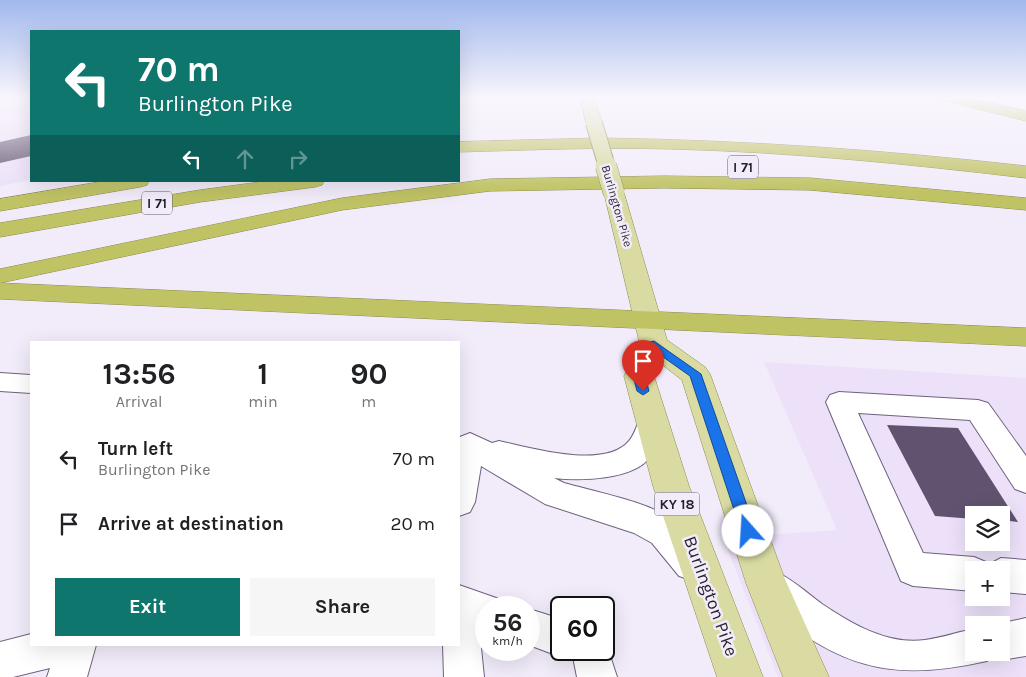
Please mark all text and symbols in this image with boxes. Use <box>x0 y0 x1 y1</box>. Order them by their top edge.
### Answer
text: 70 m <box>138 49 220 90</box>
icon: left <box>55 50 120 115</box>
text: Burlington Pike <box>138 91 293 117</box>
icon: left <box>178 145 206 173</box>
icon: ahead <box>231 145 259 173</box>
icon: right <box>284 145 312 173</box>
road number: I 71 <box>728 156 758 178</box>
street label: Burlington Pike <box>599 164 635 248</box>
road number: I 71 <box>142 192 172 214</box>
pin <box>622 340 664 391</box>
icon: arrive <box>629 347 657 375</box>
text: 13:56 <box>103 356 176 392</box>
text: 1 <box>258 356 268 392</box>
text: 90 <box>350 356 387 392</box>
text: Arrival <box>116 392 163 411</box>
text: min <box>248 392 278 411</box>
text: m <box>361 392 376 411</box>
text: Turn left <box>98 438 173 460</box>
icon: left <box>55 445 83 473</box>
text: 70 m <box>393 448 435 470</box>
text: Burlington Pike <box>98 460 210 479</box>
road number: KY 18 <box>654 492 700 516</box>
position arrow <box>721 504 773 556</box>
map controls <box>965 506 1010 661</box>
button: layers <box>965 506 1010 551</box>
icon: arrive <box>55 510 83 538</box>
text: Arrive at destination <box>98 513 284 535</box>
text: 20 m <box>390 513 435 535</box>
street label: Burlington Pike <box>679 533 743 659</box>
button: + <box>965 561 1010 606</box>
button: Exit <box>55 578 240 636</box>
button: Share <box>250 578 435 636</box>
speed limit sign: 60 <box>550 596 615 661</box>
text: 56 <box>493 608 522 637</box>
button: − <box>965 616 1010 661</box>
text: km/h <box>492 634 523 648</box>

